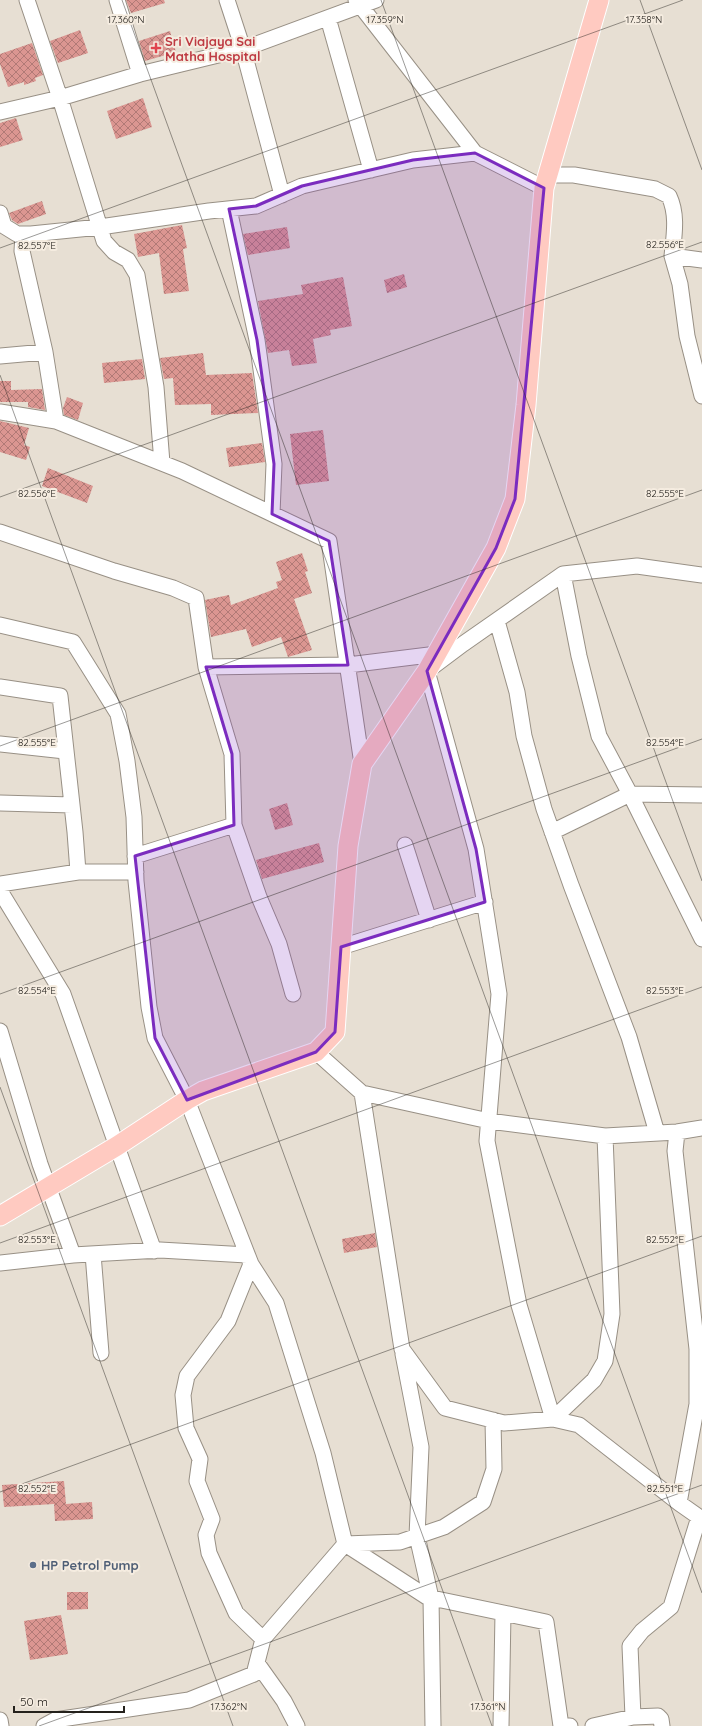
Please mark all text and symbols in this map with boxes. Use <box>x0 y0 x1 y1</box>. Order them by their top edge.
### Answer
text: 17.360°N <box>107 13 145 26</box>
text: 17.359°N <box>367 13 403 26</box>
text: 17.358°N <box>626 13 662 26</box>
place label: Sri Viajaya Sai Matha Hospital <box>165 33 261 64</box>
marker: Sri Viajaya Sai Matha Hospital <box>150 42 162 54</box>
text: 82.556°E <box>646 238 684 251</box>
text: 82.557°E <box>18 239 56 252</box>
text: 82.556°E <box>18 487 56 500</box>
text: 82.555°E <box>646 487 684 500</box>
text: 82.555°E <box>18 736 56 749</box>
text: 82.554°E <box>646 736 684 749</box>
text: 82.554°E <box>18 984 56 997</box>
text: 82.553°E <box>646 984 684 997</box>
text: 82.553°E <box>18 1233 56 1246</box>
text: 82.552°E <box>646 1233 684 1246</box>
text: 82.552°E <box>18 1482 56 1495</box>
text: 82.551°E <box>647 1482 683 1495</box>
place label: HP Petrol Pump <box>41 1557 139 1573</box>
marker: HP Petrol Pump <box>28 1560 38 1570</box>
scale bar <box>14 1688 124 1714</box>
text: 50 m <box>20 1694 48 1709</box>
text: 17.362°N <box>211 1700 247 1713</box>
text: 17.361°N <box>471 1700 505 1713</box>

